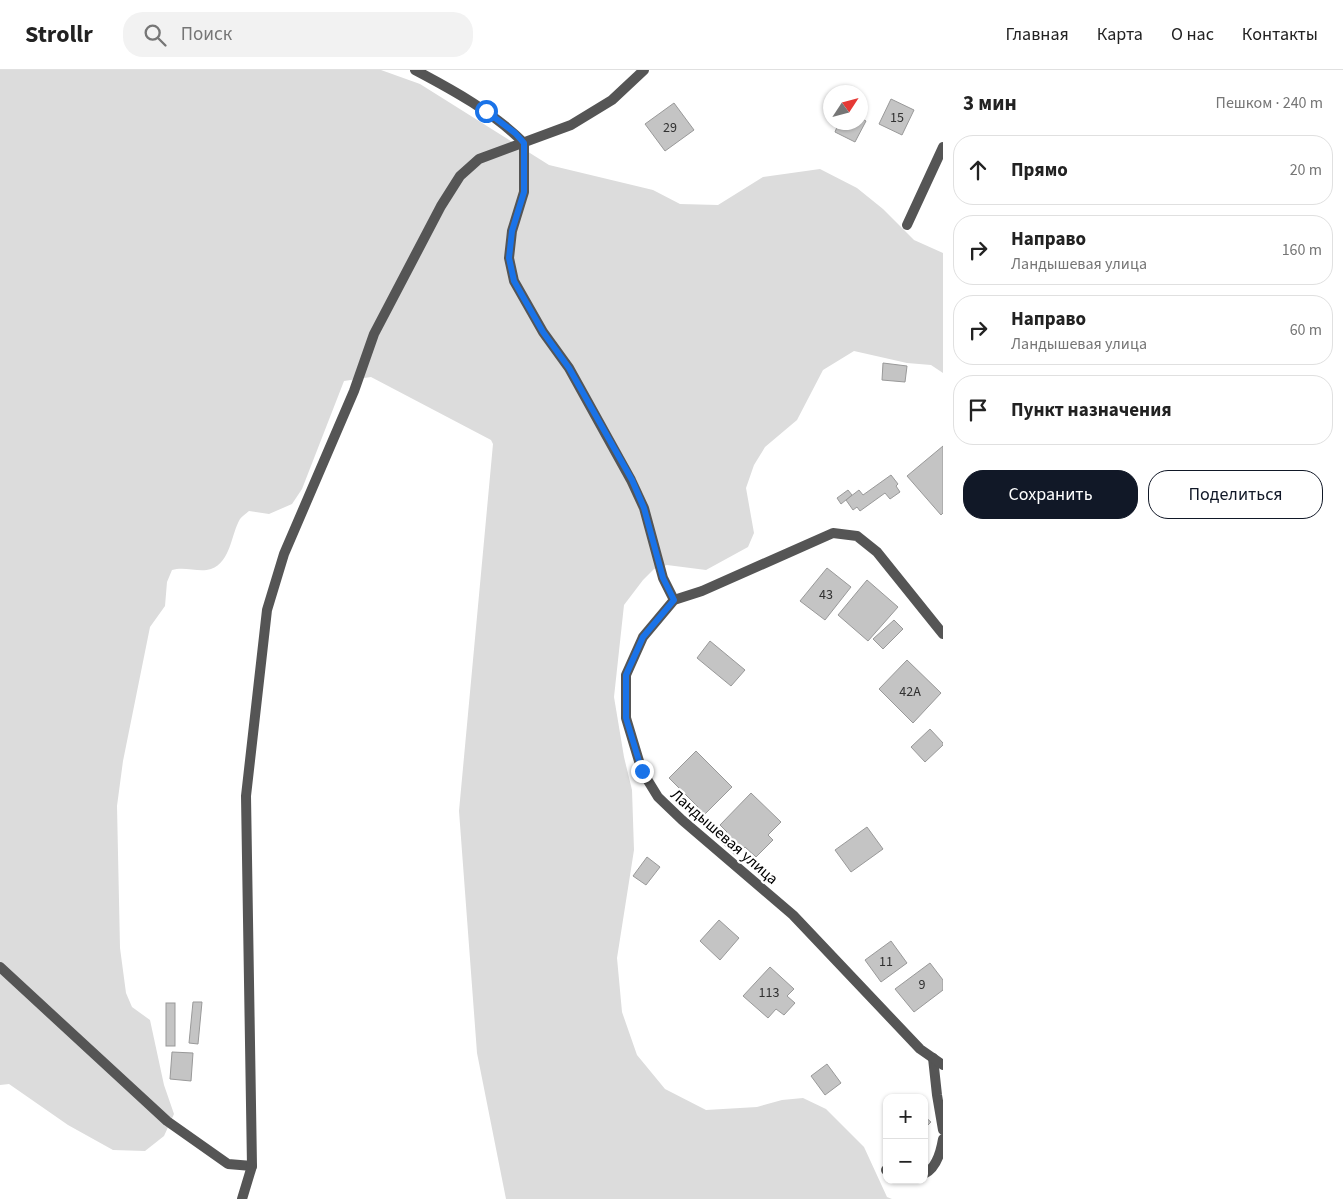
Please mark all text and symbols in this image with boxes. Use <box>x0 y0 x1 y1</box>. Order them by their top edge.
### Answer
search box <box>123 12 473 57</box>
text: Strollr <box>25 17 93 52</box>
icon: search <box>141 21 169 49</box>
text: Поиск <box>181 21 232 48</box>
text: Главная <box>1006 22 1069 47</box>
text: Карта <box>1097 22 1143 47</box>
text: О нас <box>1171 22 1214 47</box>
text: Контакты <box>1242 22 1318 47</box>
north arrow <box>823 85 868 130</box>
text: 3 мин <box>963 88 1017 118</box>
text: Пешком · 240 m <box>1216 92 1323 114</box>
route start <box>475 100 498 123</box>
house number: 15 <box>890 108 904 128</box>
house number: 29 <box>663 118 677 138</box>
icon: ahead <box>964 156 992 184</box>
text: Прямо <box>1011 157 1068 184</box>
text: 20 m <box>1290 159 1322 181</box>
text: Направо <box>1011 226 1086 253</box>
icon: right <box>964 236 992 264</box>
text: 160 m <box>1282 239 1322 261</box>
text: Ландышевая улица <box>1011 253 1147 275</box>
text: Направо <box>1011 306 1086 333</box>
icon: right <box>964 316 992 344</box>
text: 60 m <box>1290 319 1322 341</box>
text: Ландышевая улица <box>1011 333 1147 355</box>
icon: arrive <box>964 396 992 424</box>
text: Пункт назначения <box>1011 397 1172 424</box>
button: Сохранить <box>963 470 1138 519</box>
button: Поделиться <box>1148 470 1323 519</box>
house number: 43 <box>819 585 833 605</box>
house number: 42А <box>899 682 921 702</box>
route end <box>631 760 654 783</box>
street label: Ландышевая улица <box>666 784 783 890</box>
house number: 11 <box>879 952 893 972</box>
house number: 9 <box>919 975 926 995</box>
house number: 113 <box>759 983 779 1003</box>
map controls <box>883 1094 928 1184</box>
button: + <box>883 1094 928 1139</box>
button: − <box>883 1139 928 1184</box>

